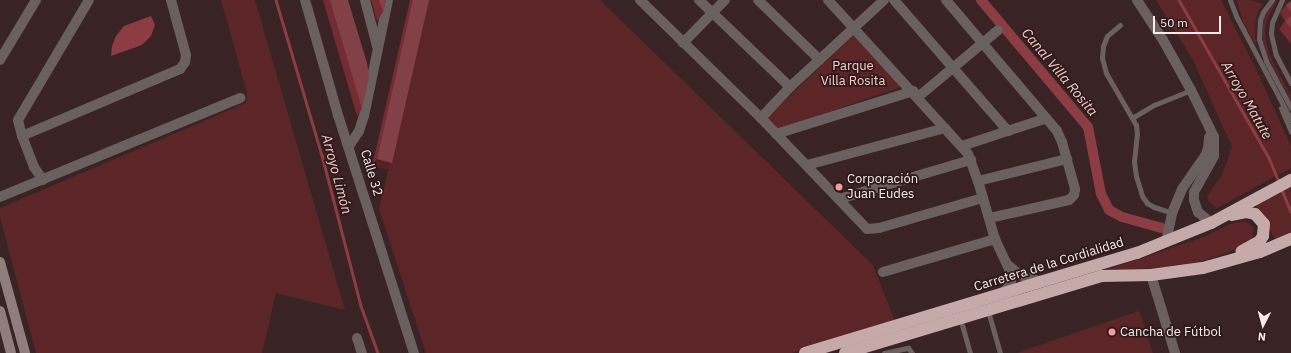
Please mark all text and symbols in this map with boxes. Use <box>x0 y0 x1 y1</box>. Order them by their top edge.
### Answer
scale bar <box>1155 8 1223 34</box>
text: 50 m <box>1160 15 1188 30</box>
water label: Canal Villa Rosita <box>1018 25 1102 119</box>
water label: Arroyo Matute <box>1218 58 1276 142</box>
park label: Parque Villa Rosita <box>821 59 885 90</box>
water label: Arroyo Limón <box>318 132 356 216</box>
street label: Calle 32 <box>357 148 385 198</box>
place label: Corporación Juan Eudes <box>847 172 918 203</box>
marker: Corporación Juan Eudes <box>834 182 844 192</box>
street label: Carretera de la Cordialidad <box>972 235 1126 295</box>
north arrow <box>1243 305 1283 345</box>
place label: Cancha de Fútbol <box>1120 324 1221 340</box>
marker: Cancha de Fútbol <box>1107 327 1117 337</box>
text: N <box>1257 330 1266 344</box>

